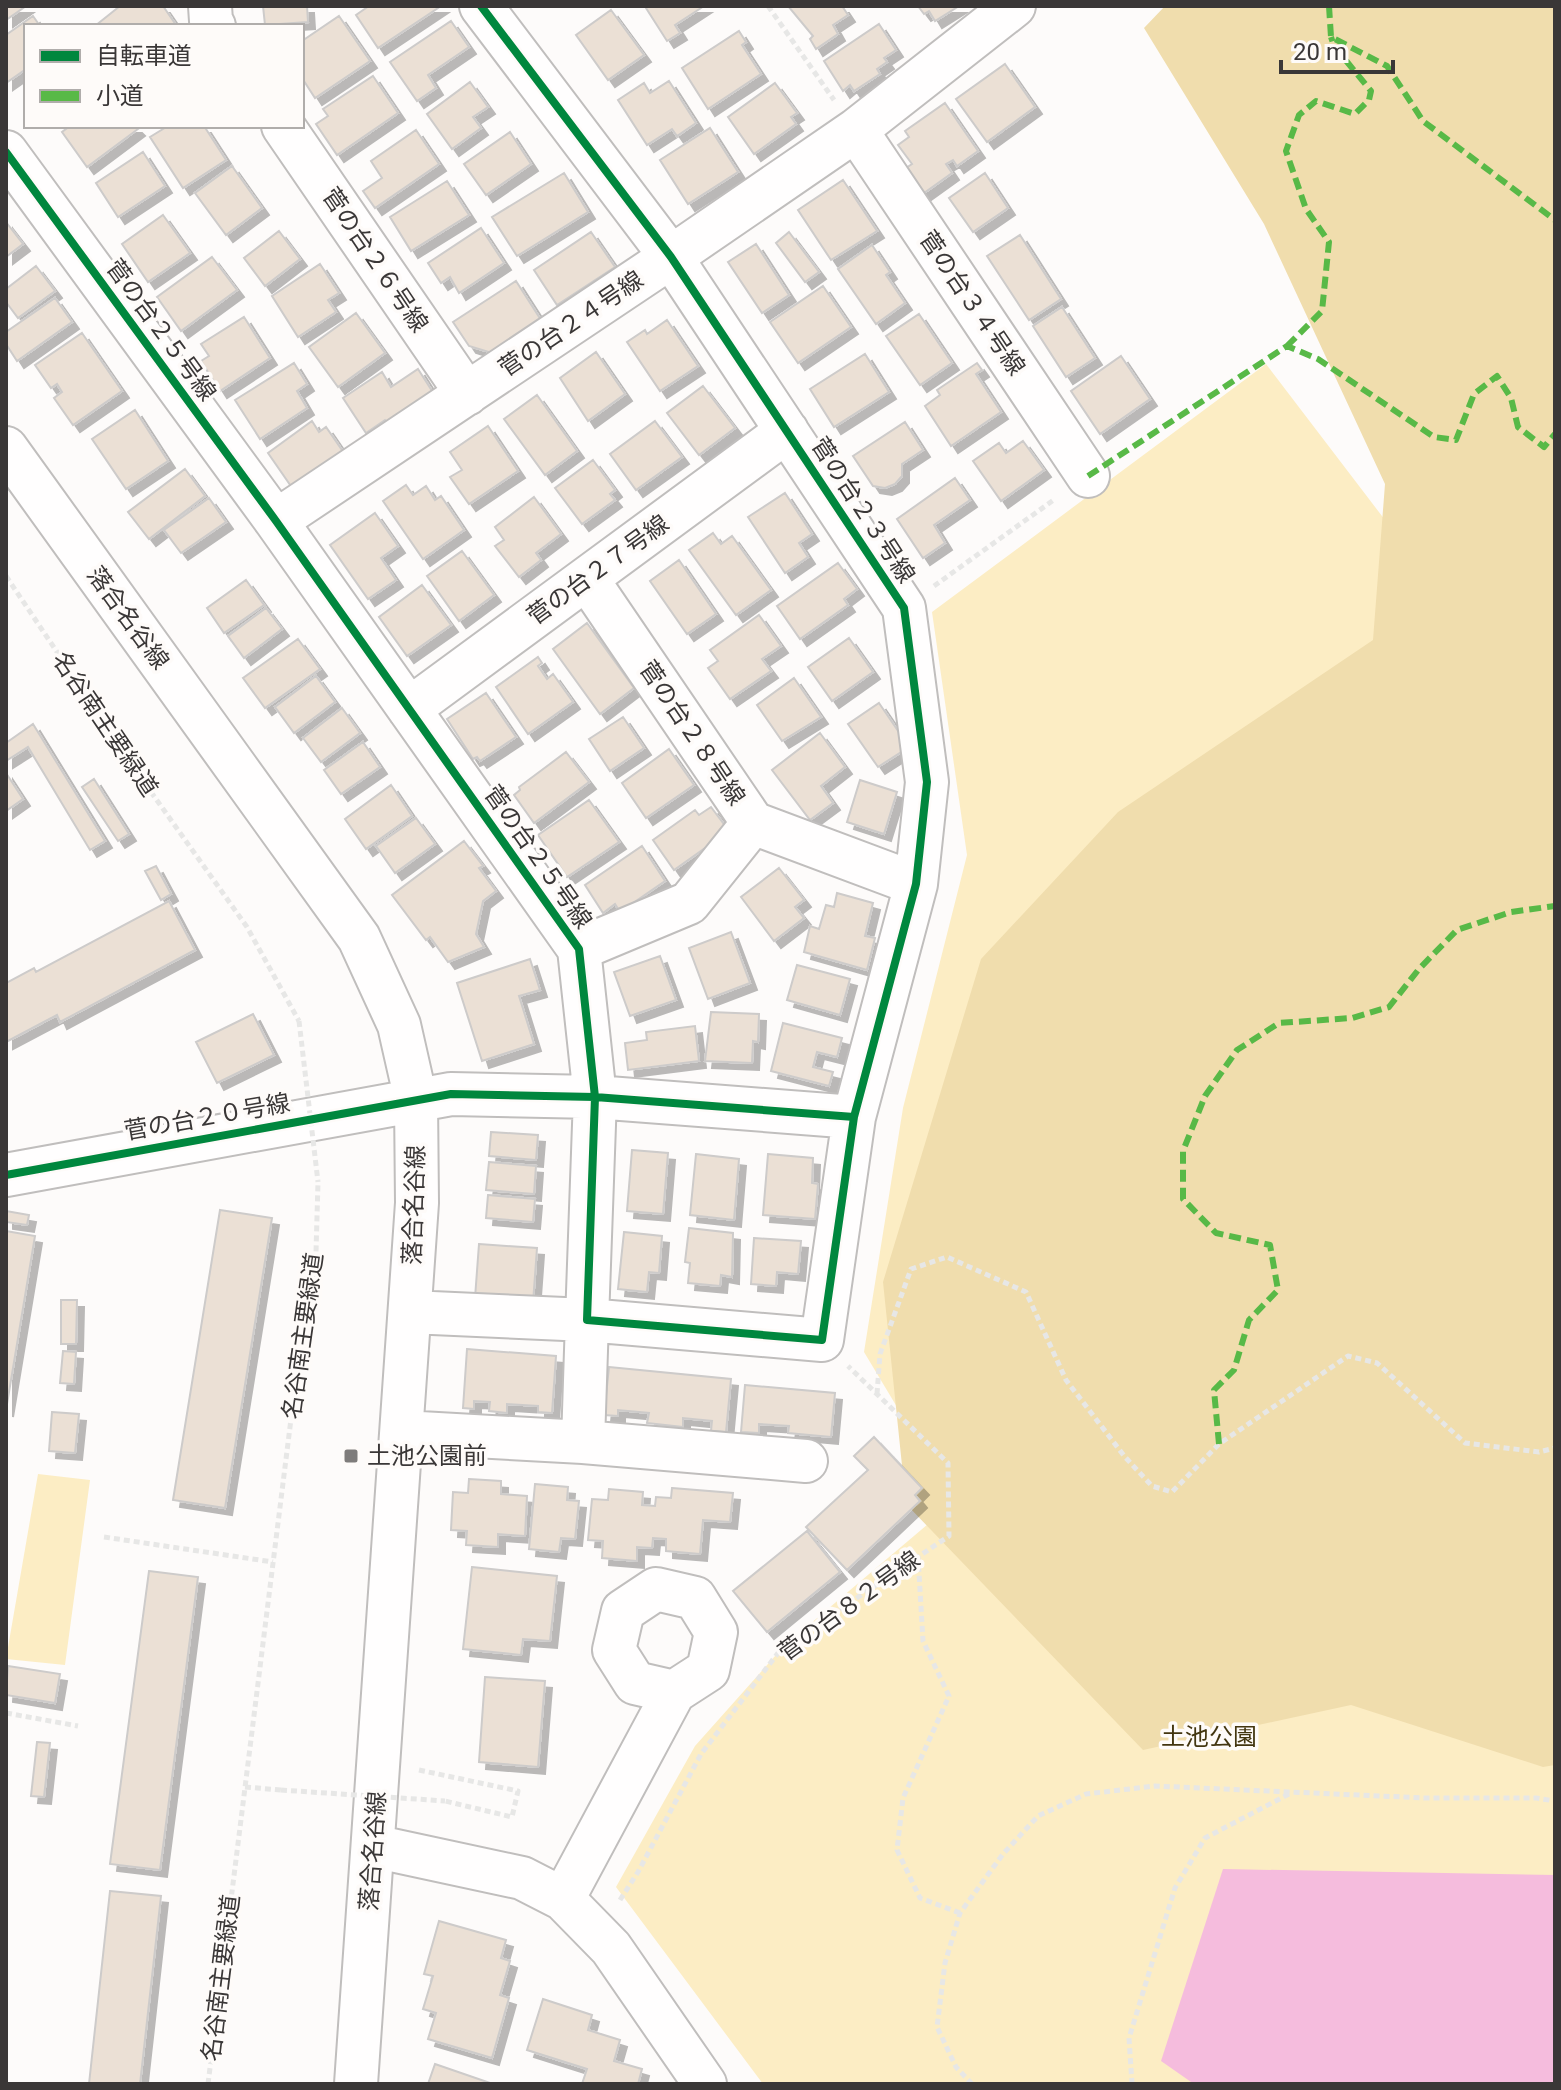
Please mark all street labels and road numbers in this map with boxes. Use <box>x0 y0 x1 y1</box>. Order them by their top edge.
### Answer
street label: 菅の台２６号線 <box>316 183 434 337</box>
street label: 菅の台３４号線 <box>913 226 1031 380</box>
street label: 菅の台２５号線 <box>100 254 222 406</box>
street label: 菅の台２４号線 <box>494 265 648 383</box>
street label: 菅の台２３号線 <box>806 432 920 588</box>
street label: 菅の台２７号線 <box>522 509 674 631</box>
street label: 落合名谷線 <box>81 561 175 675</box>
street label: 名谷南主要緑道 <box>46 647 164 801</box>
street label: 菅の台２８号線 <box>633 656 751 810</box>
street label: 菅の台２５号線 <box>478 780 598 934</box>
street label: 菅の台２０号線 <box>122 1089 292 1145</box>
street label: 落合名谷線 <box>398 1145 430 1265</box>
street label: 名谷南主要緑道 <box>277 1251 329 1421</box>
street label: 菅の台８２号線 <box>773 1545 925 1667</box>
street label: 落合名谷線 <box>355 1790 391 1912</box>
street label: 名谷南主要緑道 <box>197 1893 245 2063</box>

